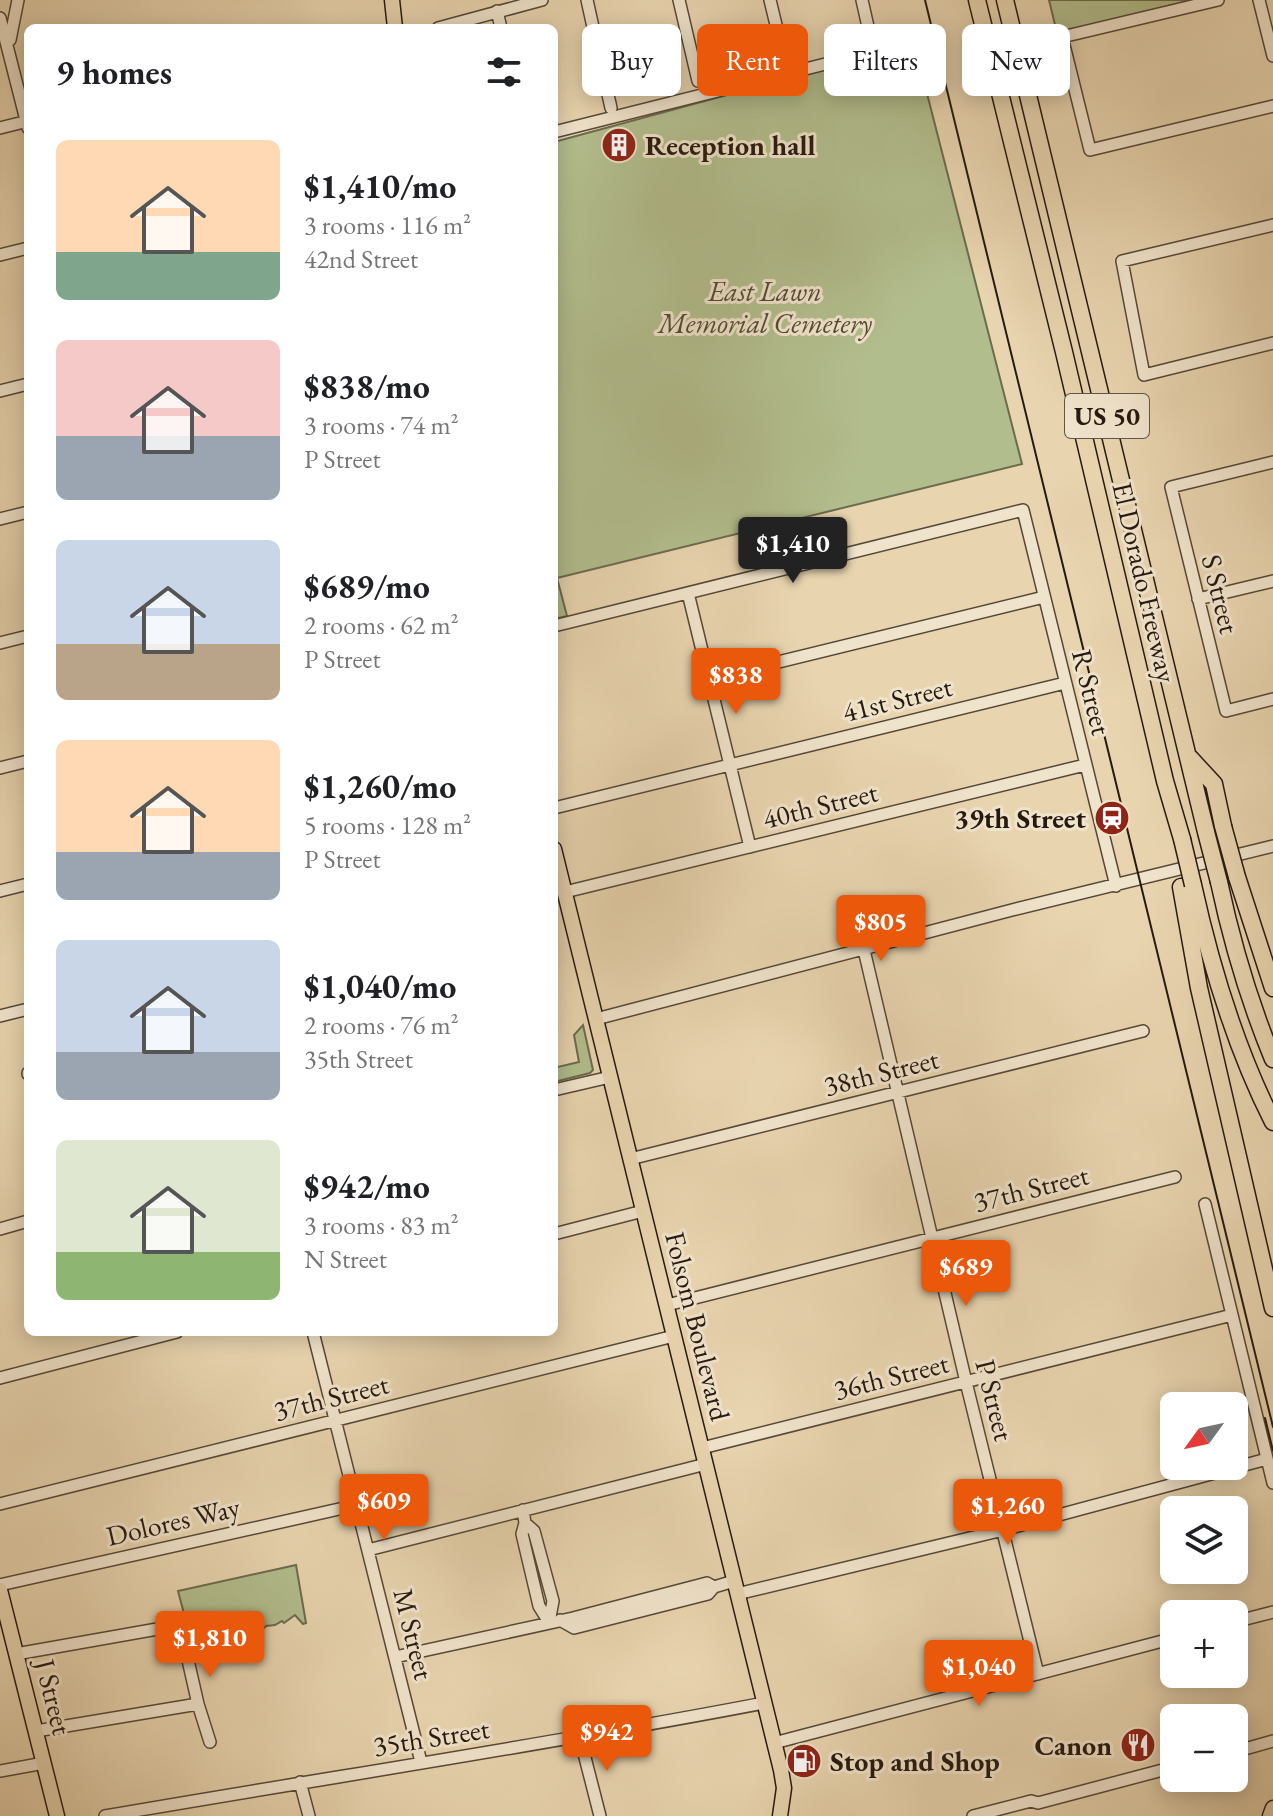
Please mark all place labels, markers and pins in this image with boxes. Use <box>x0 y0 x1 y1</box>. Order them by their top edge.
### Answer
building icon: Reception hall <box>600 126 638 164</box>
place label: Reception hall <box>645 127 815 163</box>
pin: $1,410 <box>728 517 858 585</box>
pin: $838 <box>689 648 783 716</box>
station icon: 39th Street <box>1093 799 1131 837</box>
place label: 39th Street <box>954 800 1086 836</box>
pin: $805 <box>834 895 928 963</box>
pin: $689 <box>919 1240 1013 1308</box>
pin: $609 <box>337 1474 431 1542</box>
pin: $1,260 <box>943 1479 1073 1547</box>
pin: $1,810 <box>145 1611 275 1679</box>
pin: $1,040 <box>914 1640 1044 1708</box>
pin: $942 <box>560 1705 654 1773</box>
restaurant icon: Canon <box>1119 1726 1157 1764</box>
place label: Canon <box>1034 1727 1112 1763</box>
fuel station icon: Stop and Shop <box>785 1742 823 1780</box>
place label: Stop and Shop <box>830 1743 1000 1779</box>

